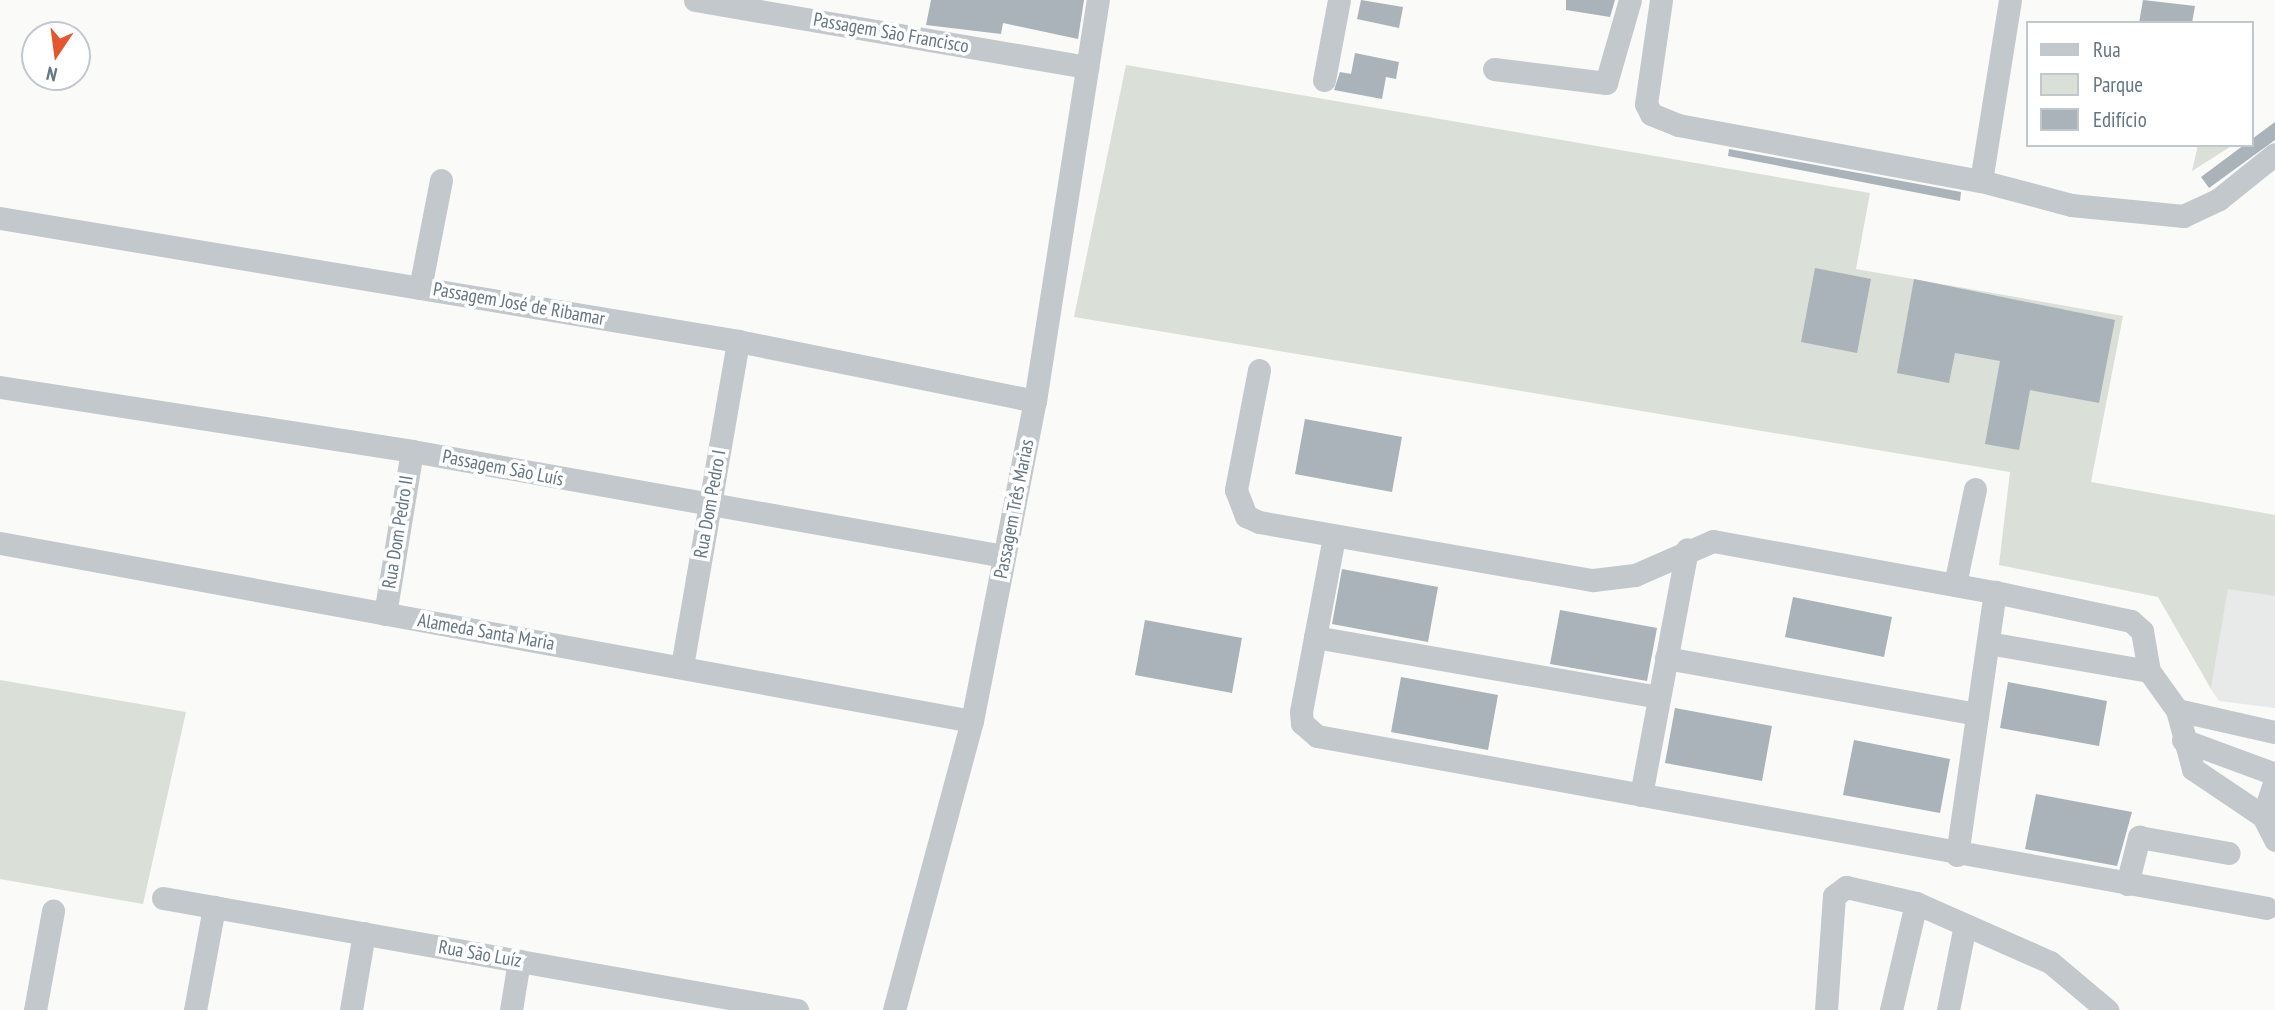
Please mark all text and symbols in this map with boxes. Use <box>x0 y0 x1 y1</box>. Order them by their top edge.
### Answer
street label: Passagem São Francisco <box>811 8 971 58</box>
north arrow <box>21 21 91 91</box>
legend <box>2026 21 2254 147</box>
text: Rua <box>2093 36 2121 63</box>
text: N <box>44 62 59 87</box>
text: Parque <box>2093 71 2143 98</box>
text: Edifício <box>2093 106 2147 133</box>
street label: Passagem José de Ribamar <box>431 278 607 330</box>
street label: Passagem Três Marias <box>989 437 1039 581</box>
street label: Passagem São Luís <box>440 445 566 491</box>
street label: Rua Dom Pedro I <box>689 448 731 560</box>
street label: Rua Dom Pedro II <box>378 474 418 590</box>
street label: Alameda Santa Maria <box>416 609 556 655</box>
street label: Rua São Luíz <box>437 935 523 973</box>

